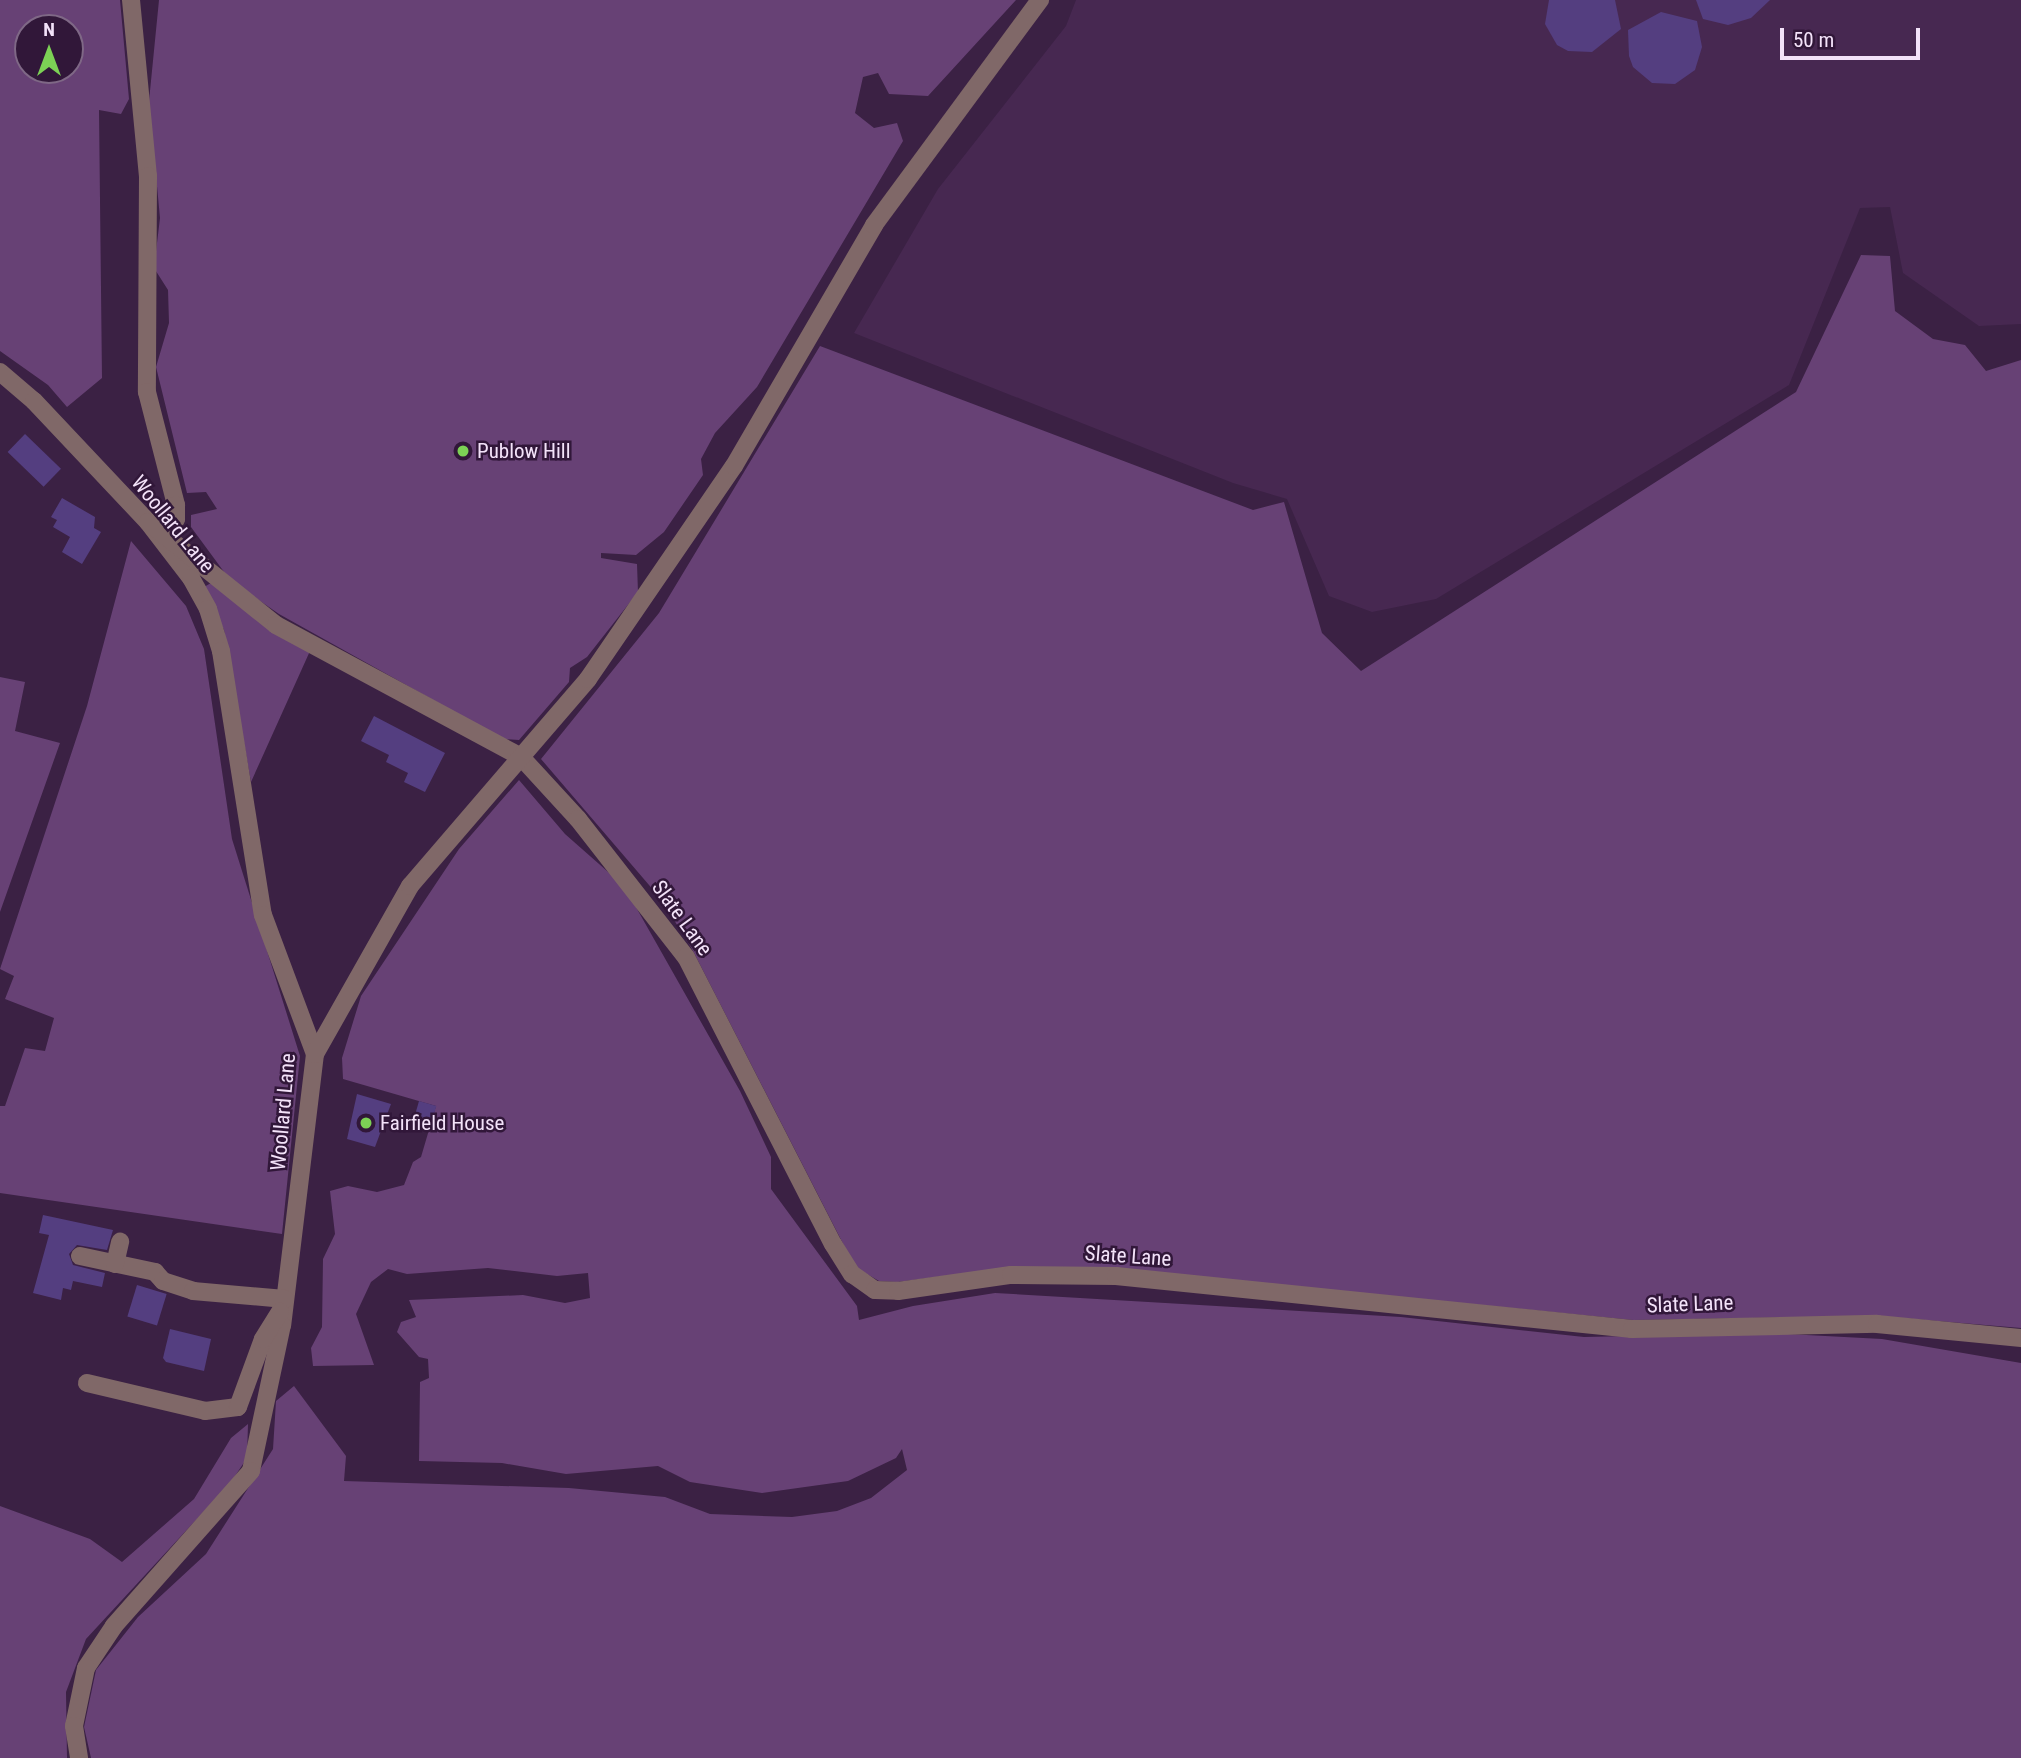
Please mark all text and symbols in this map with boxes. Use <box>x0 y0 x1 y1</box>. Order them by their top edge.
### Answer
north arrow <box>14 14 84 84</box>
scale bar <box>1783 14 1923 58</box>
text: N <box>43 18 55 41</box>
text: 50 m <box>1793 28 1834 52</box>
place label: Publow Hill <box>477 438 570 464</box>
marker: Publow Hill <box>455 443 471 459</box>
street label: Woollard Lane <box>126 470 220 578</box>
street label: Slate Lane <box>646 876 718 960</box>
street label: Woollard Lane <box>265 1052 301 1172</box>
place label: Fairfield House <box>380 1110 504 1136</box>
marker: Fairfield House <box>358 1115 374 1131</box>
street label: Slate Lane <box>1084 1240 1172 1272</box>
street label: Slate Lane <box>1646 1290 1734 1318</box>

